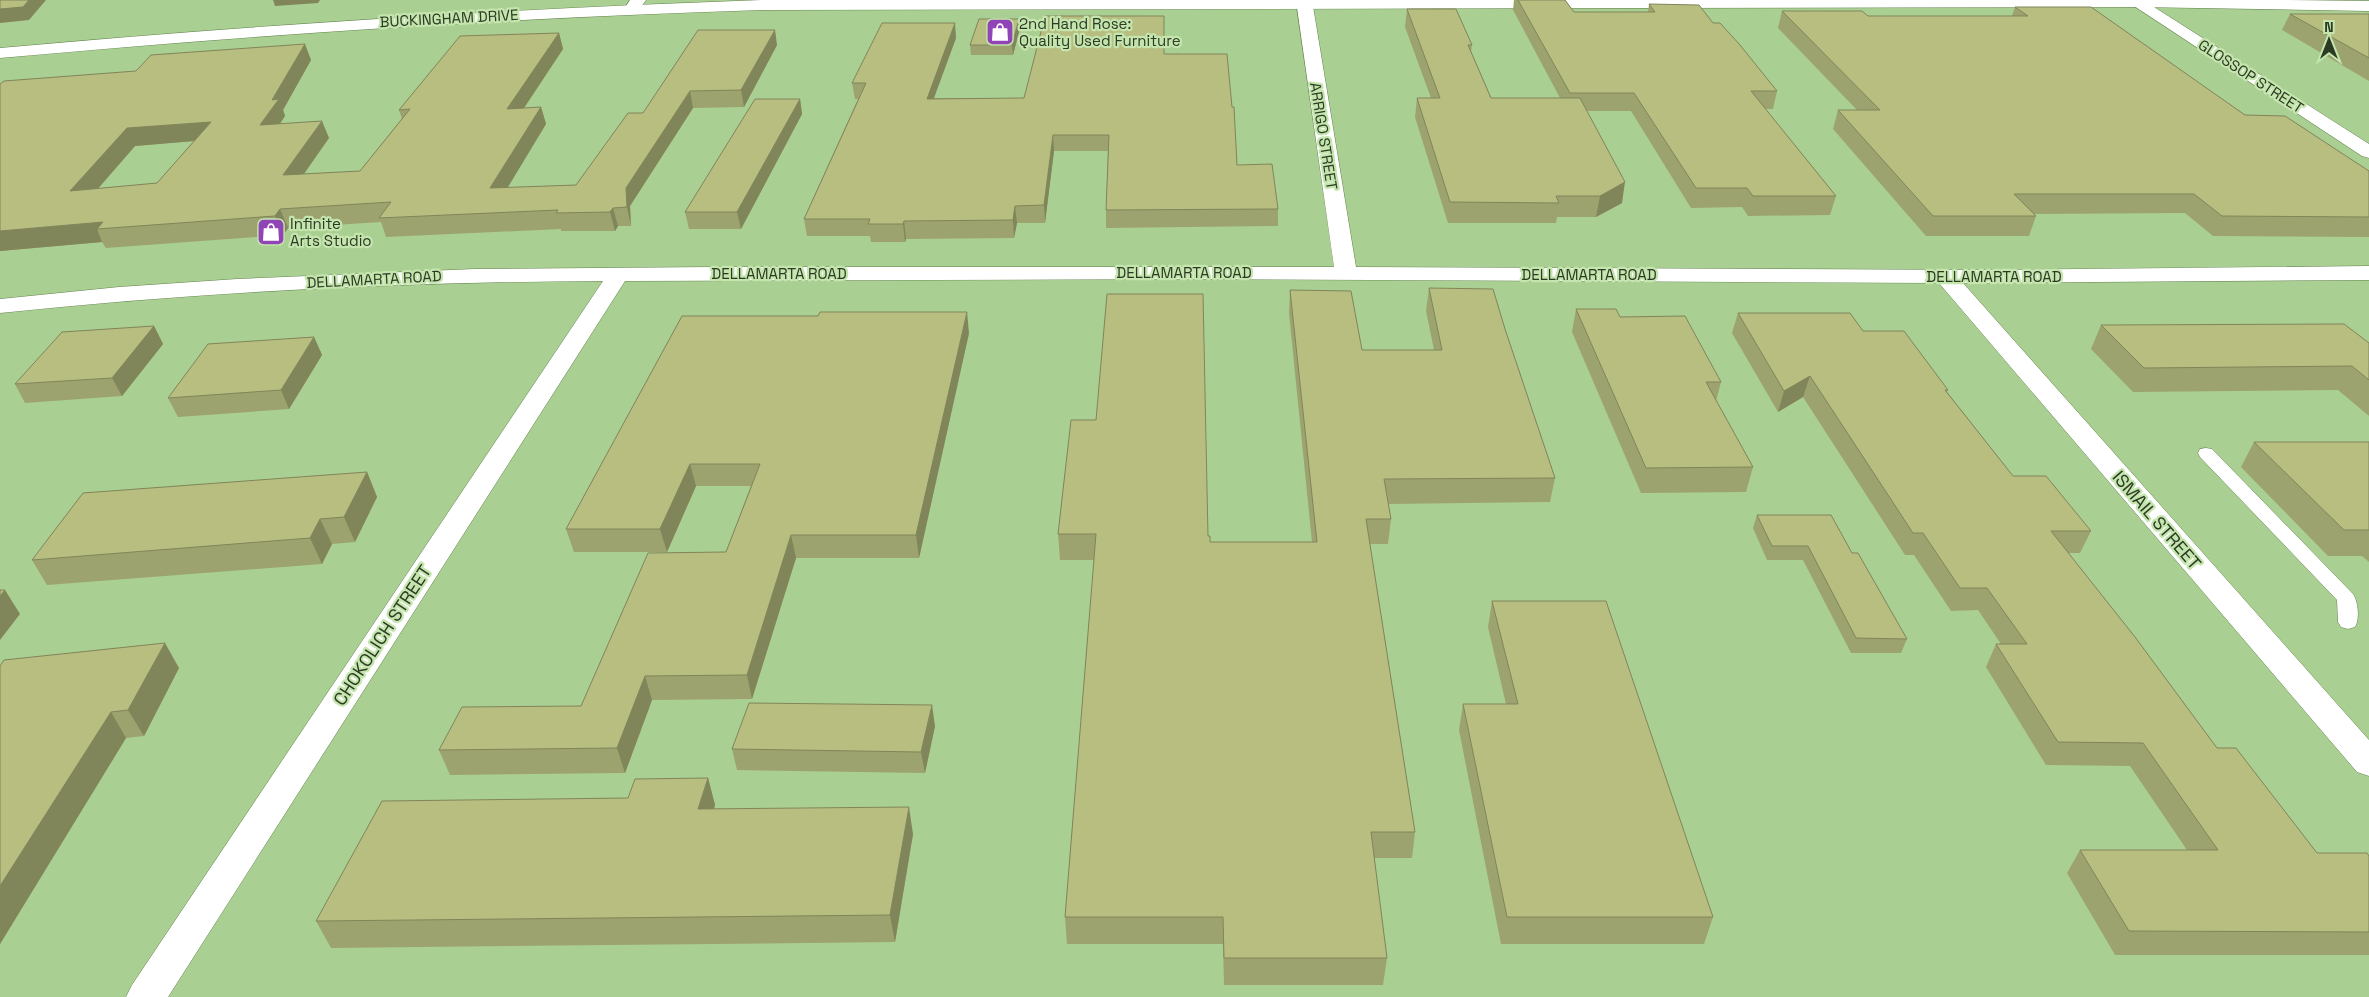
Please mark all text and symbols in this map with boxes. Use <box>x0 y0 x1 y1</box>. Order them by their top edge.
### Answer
street label: BUCKINGHAM DRIVE <box>379 5 519 31</box>
place label: 2nd Hand Rose: Quality Used Furniture <box>1019 14 1181 50</box>
north arrow <box>2304 15 2354 65</box>
shop icon: 2nd Hand Rose: Quality Used Furniture <box>985 17 1015 47</box>
text: N <box>2324 18 2334 36</box>
street label: GLOSSOP STREET <box>2195 35 2307 117</box>
street label: ARRIGO STREET <box>1306 81 1342 191</box>
place label: Infinite Arts Studio <box>290 214 372 250</box>
shop icon: Infinite Arts Studio <box>256 217 286 247</box>
street label: DELLAMARTA ROAD <box>1116 263 1252 282</box>
street label: DELLAMARTA ROAD <box>711 264 847 283</box>
street label: DELLAMARTA ROAD <box>1521 265 1657 284</box>
street label: DELLAMARTA ROAD <box>306 266 442 292</box>
street label: DELLAMARTA ROAD <box>1926 267 2062 286</box>
street label: ISMAIL STREET <box>2108 466 2207 575</box>
street label: CHOKOLICH STREET <box>328 560 436 710</box>

